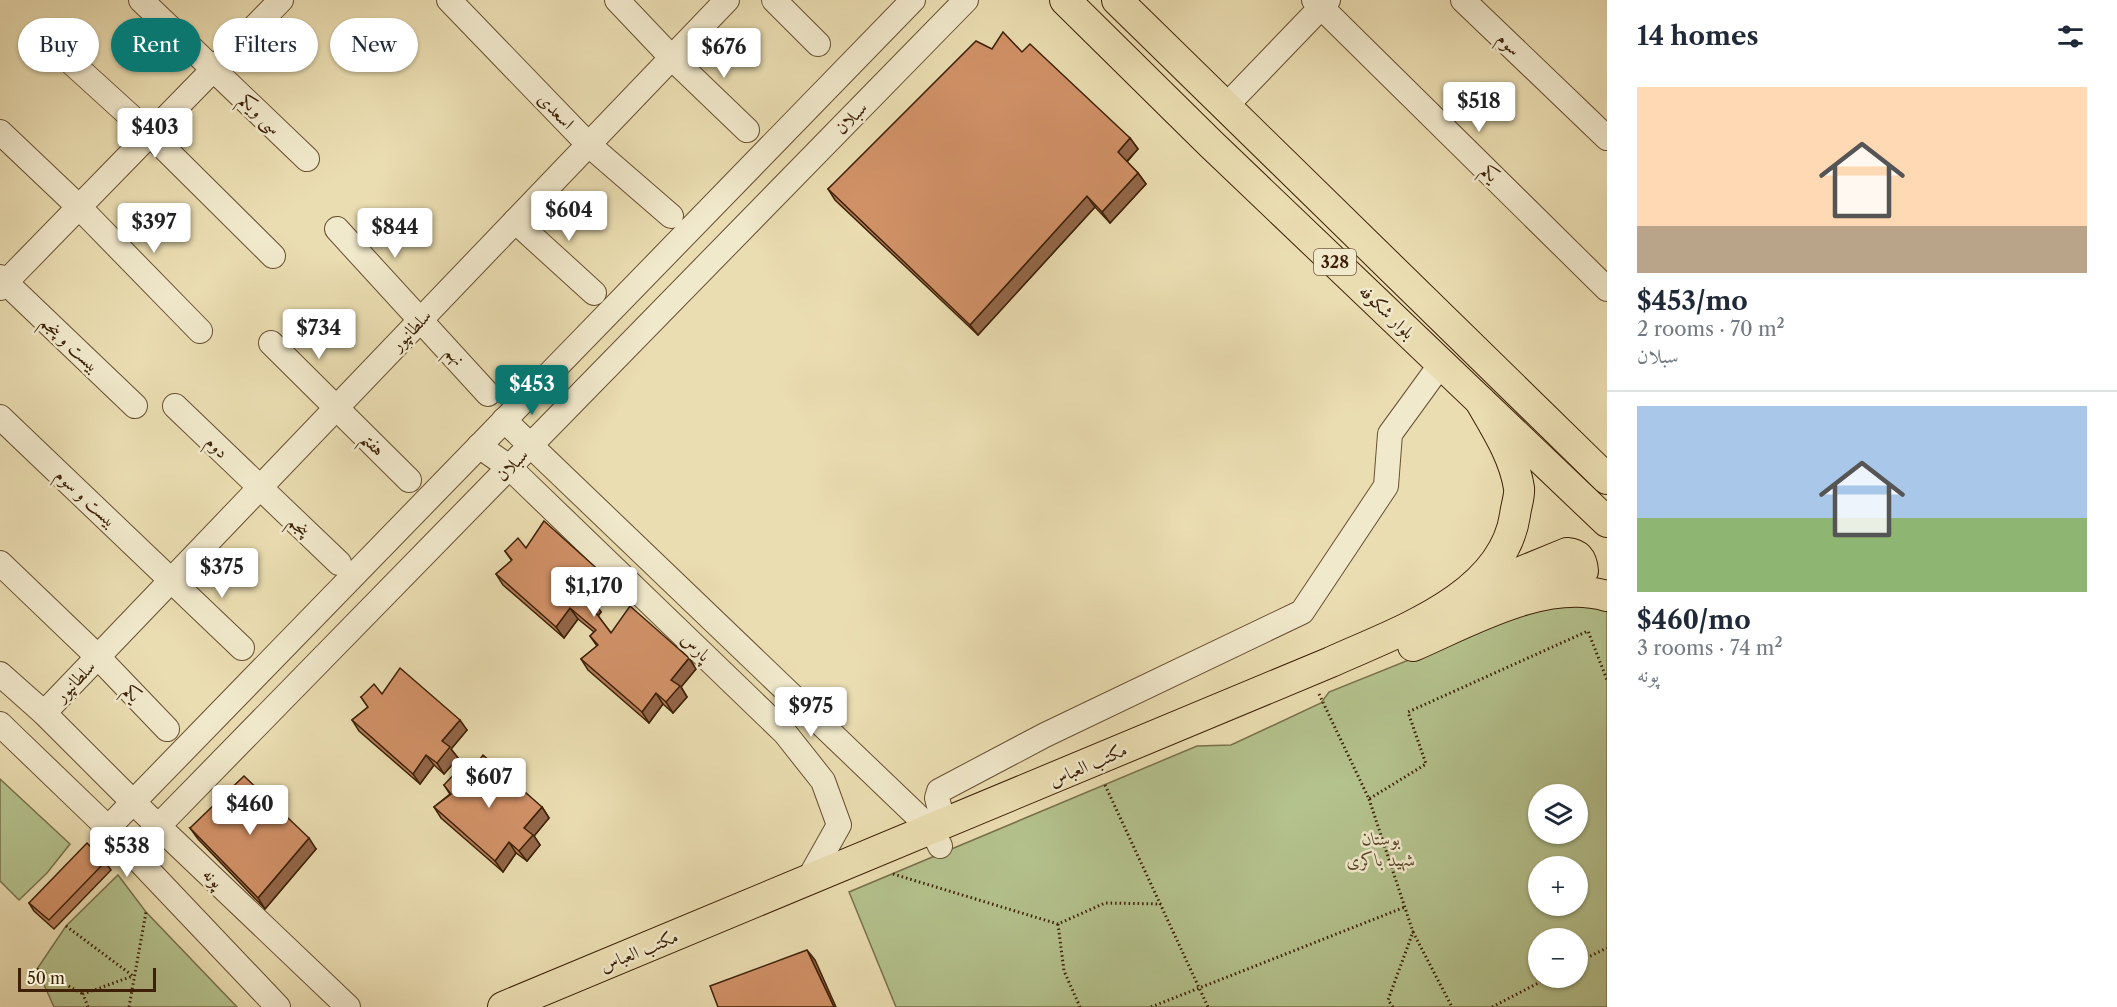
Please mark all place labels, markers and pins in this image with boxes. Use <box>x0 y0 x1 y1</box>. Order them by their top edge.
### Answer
pin: $676 <box>688 28 760 79</box>
pin: $518 <box>1443 82 1515 133</box>
pin: $403 <box>119 108 191 159</box>
pin: $604 <box>533 191 605 242</box>
pin: $397 <box>118 203 190 254</box>
pin: $844 <box>359 208 431 259</box>
pin: $734 <box>283 309 355 360</box>
pin: $453 <box>496 365 568 416</box>
pin: $375 <box>186 548 258 599</box>
pin: $1,170 <box>545 567 643 618</box>
pin: $975 <box>775 687 847 738</box>
pin: $607 <box>453 758 525 809</box>
pin: $460 <box>214 785 286 836</box>
pin: $538 <box>91 827 163 878</box>

